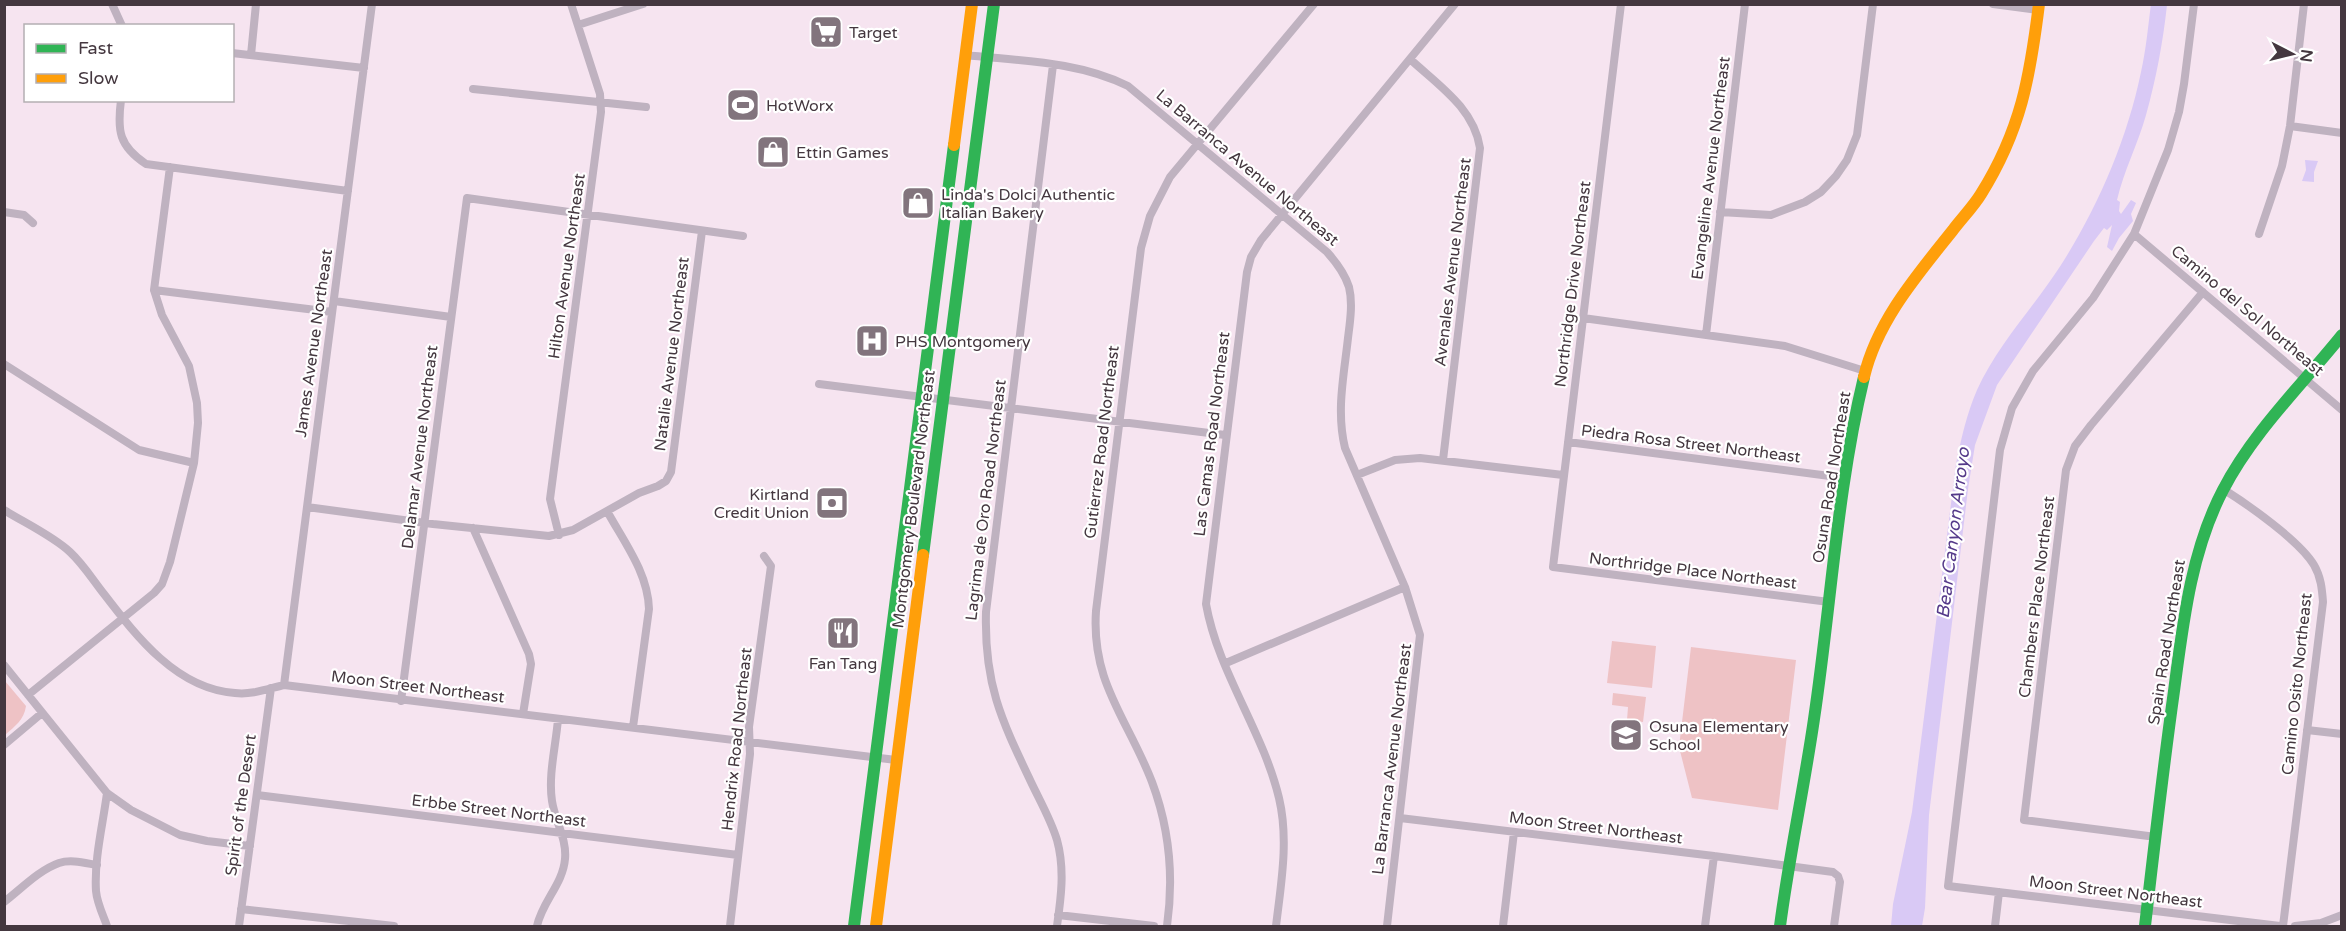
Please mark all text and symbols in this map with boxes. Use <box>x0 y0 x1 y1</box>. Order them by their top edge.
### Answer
supermarket icon: Target <box>808 14 844 50</box>
place label: Target <box>849 23 898 43</box>
legend <box>24 24 234 102</box>
north arrow <box>2262 24 2322 84</box>
text: Fast <box>78 37 113 59</box>
text: N <box>2295 48 2317 63</box>
street label: Evangeline Avenue Northeast <box>1687 55 1735 281</box>
text: Slow <box>78 67 119 89</box>
street label: La Barranca Avenue Northeast <box>1152 85 1343 250</box>
sports icon: HotWorx <box>725 87 761 123</box>
place label: HotWorx <box>766 96 834 116</box>
shop icon: Ettin Games <box>755 134 791 170</box>
place label: Ettin Games <box>796 143 889 163</box>
street label: Avenales Avenue Northeast <box>1430 157 1476 368</box>
street label: Hilton Avenue Northeast <box>544 172 590 360</box>
street label: Northridge Drive Northeast <box>1550 180 1596 388</box>
shop icon: Linda's Dolci Authentic Italian Bakery <box>900 185 936 221</box>
place label: Linda's Dolci Authentic Italian Bakery <box>941 185 1115 223</box>
street label: Camino del Sol Northeast <box>2167 241 2328 381</box>
street label: James Avenue Northeast <box>291 248 337 438</box>
street label: Natalie Avenue Northeast <box>650 256 694 452</box>
hospital icon: PHS Montgomery <box>854 323 890 359</box>
street label: Las Camas Road Northeast <box>1190 331 1234 538</box>
place label: PHS Montgomery <box>895 332 1031 352</box>
street label: Delamar Avenue Northeast <box>398 344 442 550</box>
street label: Gutierrez Road Northeast <box>1080 344 1124 540</box>
street label: Montgomery Boulevard Northeast <box>888 369 940 629</box>
street label: Lagrima de Oro Road Northeast <box>961 378 1011 622</box>
street label: Osuna Road Northeast <box>1809 390 1855 565</box>
street label: Piedra Rosa Street Northeast <box>1580 421 1802 467</box>
water label: Bear Canyon Arroyo <box>1932 445 1975 620</box>
place label: Kirtland Credit Union <box>714 485 809 523</box>
bank icon: Kirtland Credit Union <box>814 485 850 521</box>
street label: Chambers Place Northeast <box>2015 495 2059 699</box>
street label: Northridge Place Northeast <box>1588 548 1798 594</box>
street label: Spain Road Northeast <box>2144 558 2190 726</box>
street label: Camino Osito Northeast <box>2277 592 2317 776</box>
restaurant icon: Fan Tang <box>825 615 861 651</box>
street label: La Barranca Avenue Northeast <box>1368 642 1416 876</box>
street label: Hendrix Road Northeast <box>717 646 757 832</box>
place label: Fan Tang <box>809 654 877 674</box>
street label: Moon Street Northeast <box>330 666 506 708</box>
school or university icon: Osuna Elementary School <box>1608 717 1644 753</box>
place label: Osuna Elementary School <box>1649 717 1789 755</box>
street label: Spirit of the Desert <box>221 733 261 877</box>
street label: Erbbe Street Northeast <box>410 790 587 832</box>
street label: Moon Street Northeast <box>1508 807 1684 849</box>
street label: Moon Street Northeast <box>2028 871 2204 913</box>

